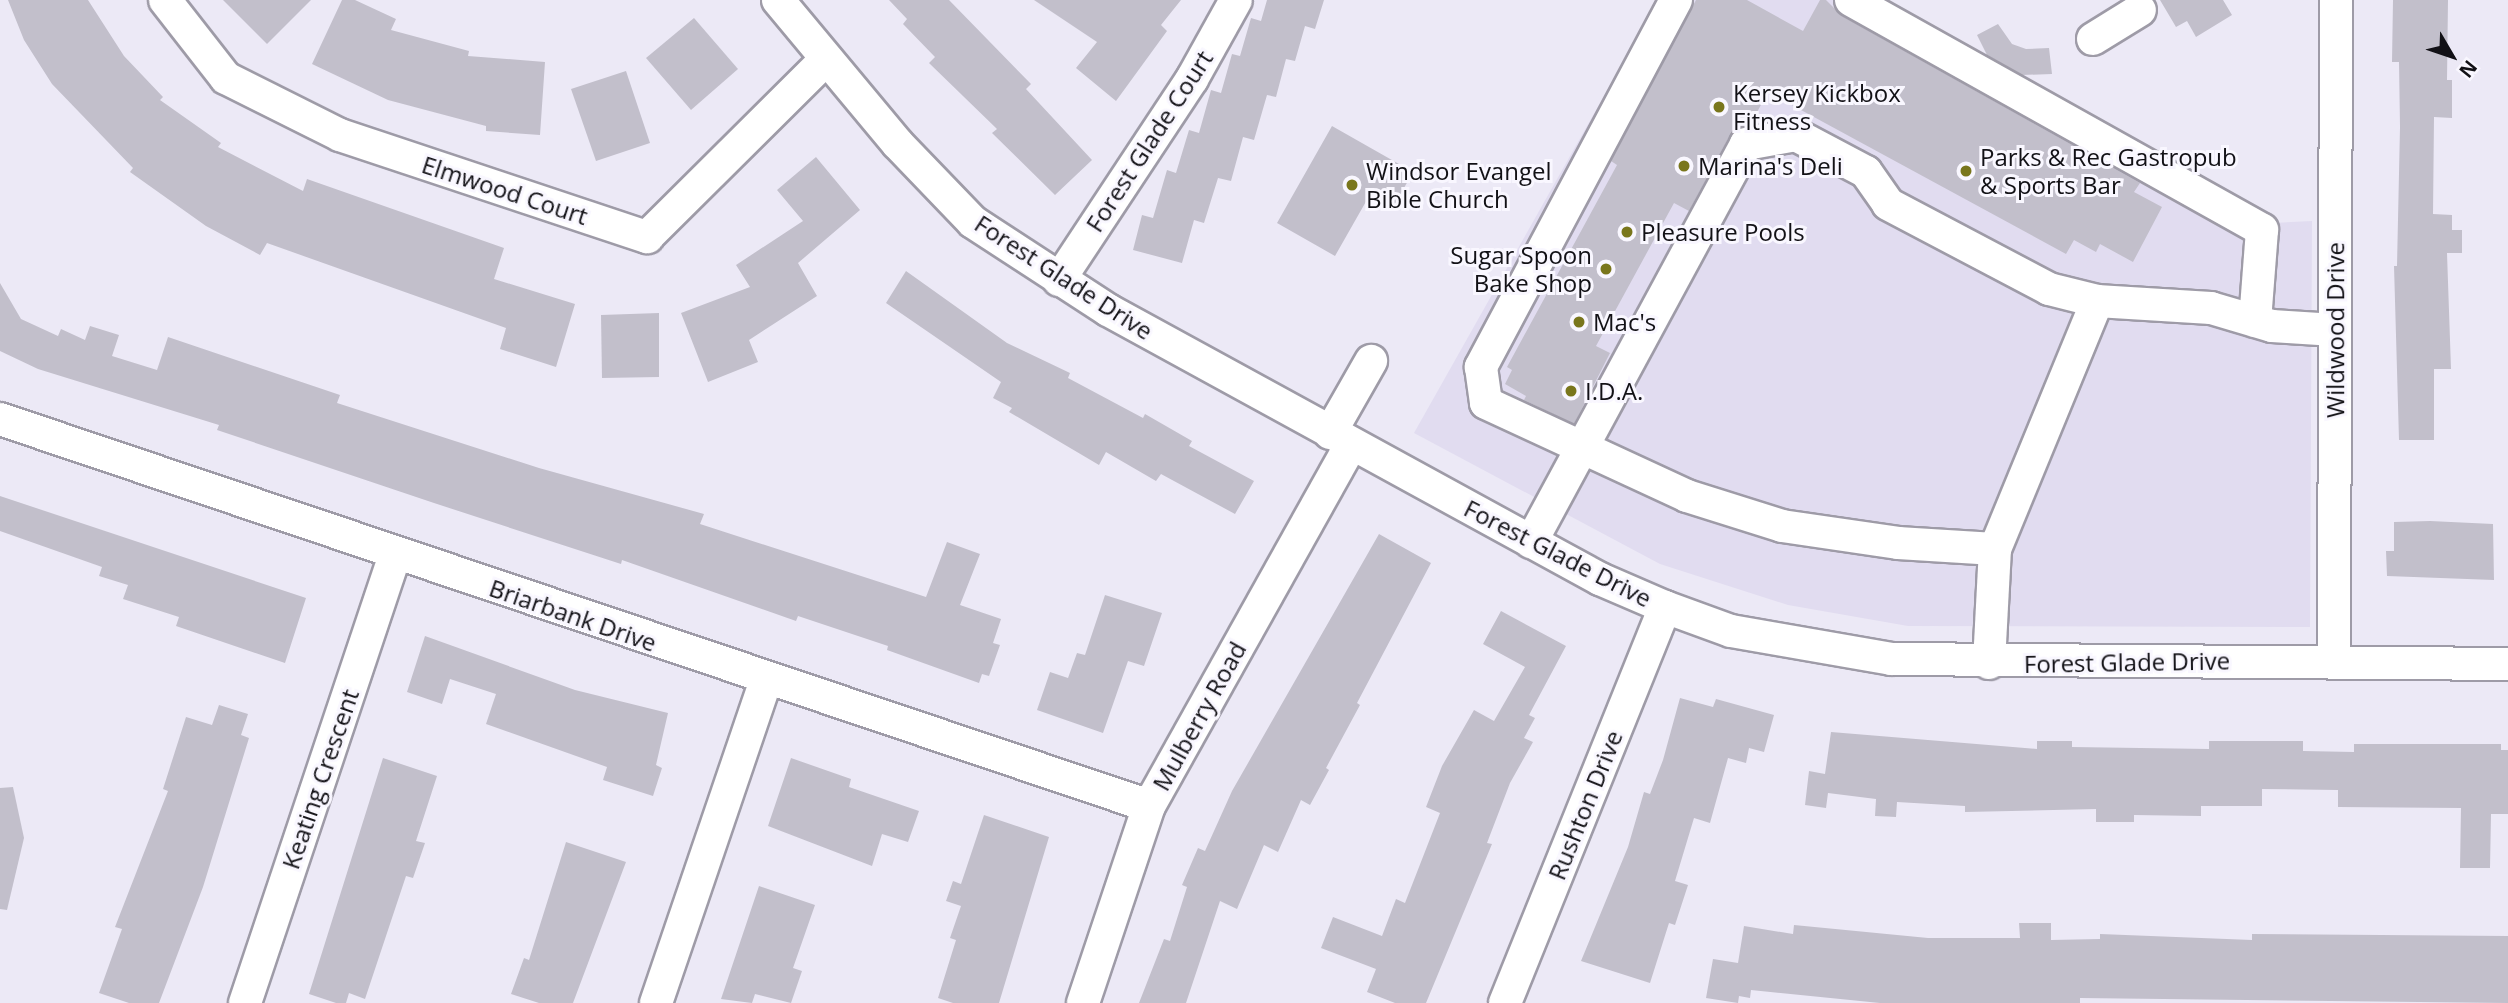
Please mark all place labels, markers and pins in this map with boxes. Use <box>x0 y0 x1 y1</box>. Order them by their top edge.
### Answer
place label: Kersey Kickbox Fitness <box>1733 79 1901 135</box>
marker: Kersey Kickbox Fitness <box>1711 99 1727 115</box>
place label: Parks & Rec Gastropub & Sports Bar <box>1980 143 2237 199</box>
place label: Marina's Deli <box>1698 152 1843 180</box>
place label: Windsor Evangel Bible Church <box>1366 157 1551 213</box>
marker: Marina's Deli <box>1676 158 1692 174</box>
marker: Parks & Rec Gastropub & Sports Bar <box>1958 163 1974 179</box>
marker: Windsor Evangel Bible Church <box>1344 177 1360 193</box>
place label: Pleasure Pools <box>1641 218 1805 246</box>
marker: Pleasure Pools <box>1619 224 1635 240</box>
place label: Sugar Spoon Bake Shop <box>1450 241 1592 297</box>
marker: Sugar Spoon Bake Shop <box>1598 261 1614 277</box>
place label: Mac's <box>1593 308 1656 336</box>
marker: Mac's <box>1571 314 1587 330</box>
place label: I.D.A. <box>1585 377 1643 405</box>
marker: I.D.A. <box>1563 383 1579 399</box>

